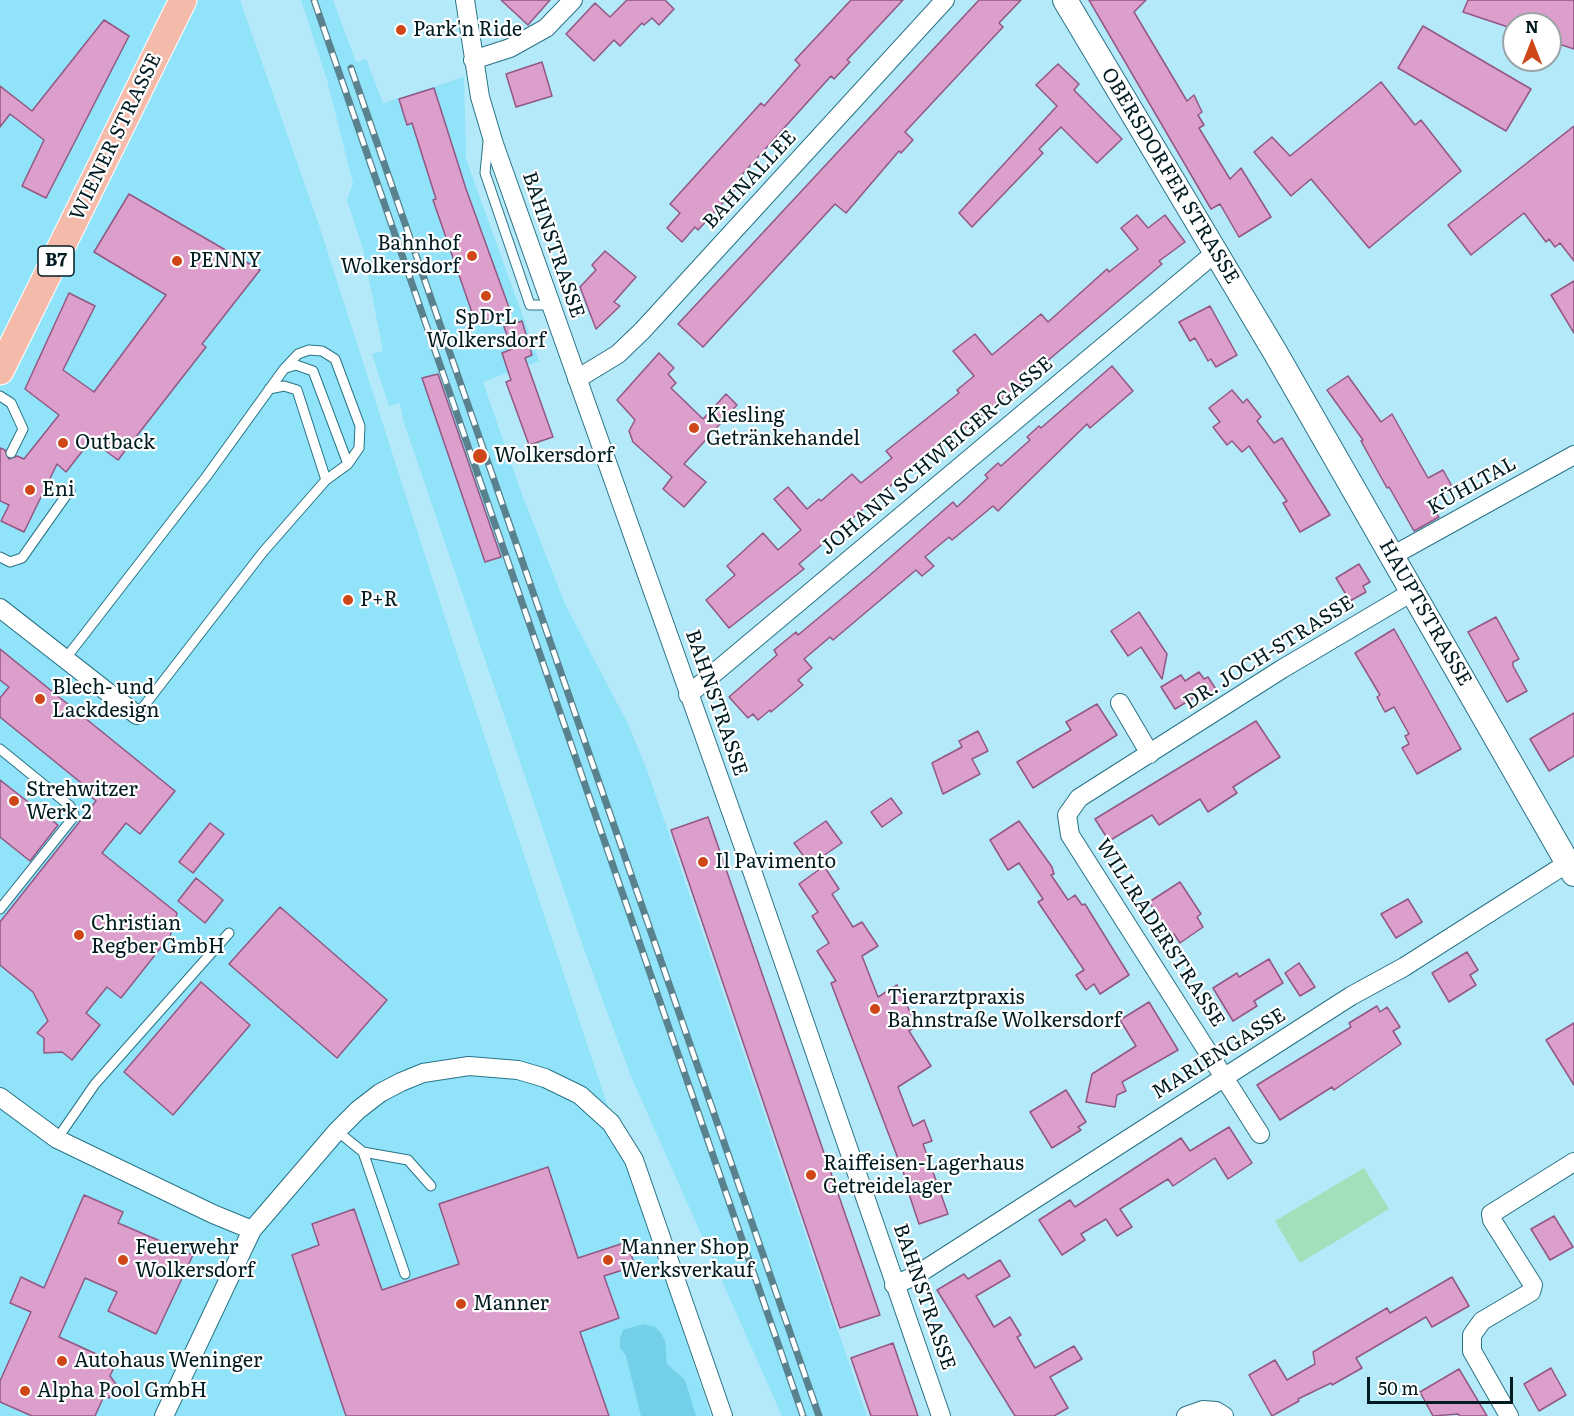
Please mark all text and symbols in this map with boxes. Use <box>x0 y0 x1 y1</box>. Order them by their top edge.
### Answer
north arrow <box>1502 12 1562 72</box>
text: N <box>1525 14 1539 38</box>
place label: Park'n Ride <box>413 18 522 42</box>
marker: Park'n Ride <box>394 23 408 37</box>
street label: WIENER STRASSE <box>65 50 167 224</box>
street label: OBERSDORFER STRASSE <box>1096 63 1244 289</box>
street label: BAHNALLEE <box>698 126 802 234</box>
street label: BAHNSTRASSE <box>517 169 589 321</box>
place label: Bahnhof Wolkersdorf <box>340 232 460 279</box>
road number: B7 <box>38 246 74 276</box>
place label: PENNY <box>189 249 261 273</box>
marker: Bahnhof Wolkersdorf <box>465 249 479 263</box>
marker: PENNY <box>170 254 184 268</box>
marker: SpDrL Wolkersdorf <box>479 289 493 303</box>
place label: SpDrL Wolkersdorf <box>426 306 546 353</box>
street label: JOHANN SCHWEIGER-GASSE <box>816 352 1058 560</box>
place label: Kiesling Getränkehandel <box>706 404 860 451</box>
marker: Kiesling Getränkehandel <box>687 421 701 435</box>
place label: Outback <box>75 431 155 455</box>
marker: Outback <box>56 436 70 450</box>
place label: Wolkersdorf <box>494 444 614 468</box>
marker: Wolkersdorf <box>471 447 489 465</box>
street label: KÜHLTAL <box>1423 452 1521 520</box>
place label: Eni <box>42 478 75 502</box>
marker: Eni <box>23 483 37 497</box>
street label: HAUPTSTRASSE <box>1373 536 1477 690</box>
place label: P+R <box>360 588 398 612</box>
street label: DR. JOCH-STRASSE <box>1179 591 1359 715</box>
marker: P+R <box>341 593 355 607</box>
street label: BAHNSTRASSE <box>680 627 752 779</box>
place label: Blech- und Lackdesign <box>52 676 159 723</box>
marker: Blech- und Lackdesign <box>33 692 47 706</box>
place label: Strehwitzer Werk 2 <box>26 778 138 825</box>
marker: Strehwitzer Werk 2 <box>7 794 21 808</box>
street label: WILLRADERSTRASSE <box>1090 835 1230 1031</box>
place label: Il Pavimento <box>715 850 836 874</box>
marker: Il Pavimento <box>696 855 710 869</box>
place label: Christian Regber GmbH <box>91 912 225 959</box>
marker: Christian Regber GmbH <box>72 928 86 942</box>
place label: Tierarztpraxis Bahnstraße Wolkersdorf <box>887 986 1121 1033</box>
marker: Tierarztpraxis Bahnstraße Wolkersdorf <box>868 1002 882 1016</box>
street label: MARIENGASSE <box>1148 1003 1290 1105</box>
place label: Raiffeisen-Lagerhaus Getreidelager <box>823 1152 1024 1199</box>
marker: Raiffeisen-Lagerhaus Getreidelager <box>804 1168 818 1182</box>
street label: BAHNSTRASSE <box>888 1221 960 1373</box>
place label: Feuerwehr Wolkersdorf <box>135 1236 255 1283</box>
place label: Manner Shop Werksverkauf <box>620 1236 754 1283</box>
marker: Feuerwehr Wolkersdorf <box>116 1253 130 1267</box>
marker: Manner Shop Werksverkauf <box>601 1253 615 1267</box>
place label: Manner <box>473 1292 549 1316</box>
marker: Manner <box>454 1297 468 1311</box>
place label: Autohaus Weninger <box>74 1349 262 1373</box>
marker: Autohaus Weninger <box>55 1354 69 1368</box>
scale bar <box>1370 1365 1516 1403</box>
text: 50 m <box>1378 1374 1419 1401</box>
place label: Alpha Pool GmbH <box>37 1379 207 1403</box>
marker: Alpha Pool GmbH <box>18 1384 32 1398</box>

